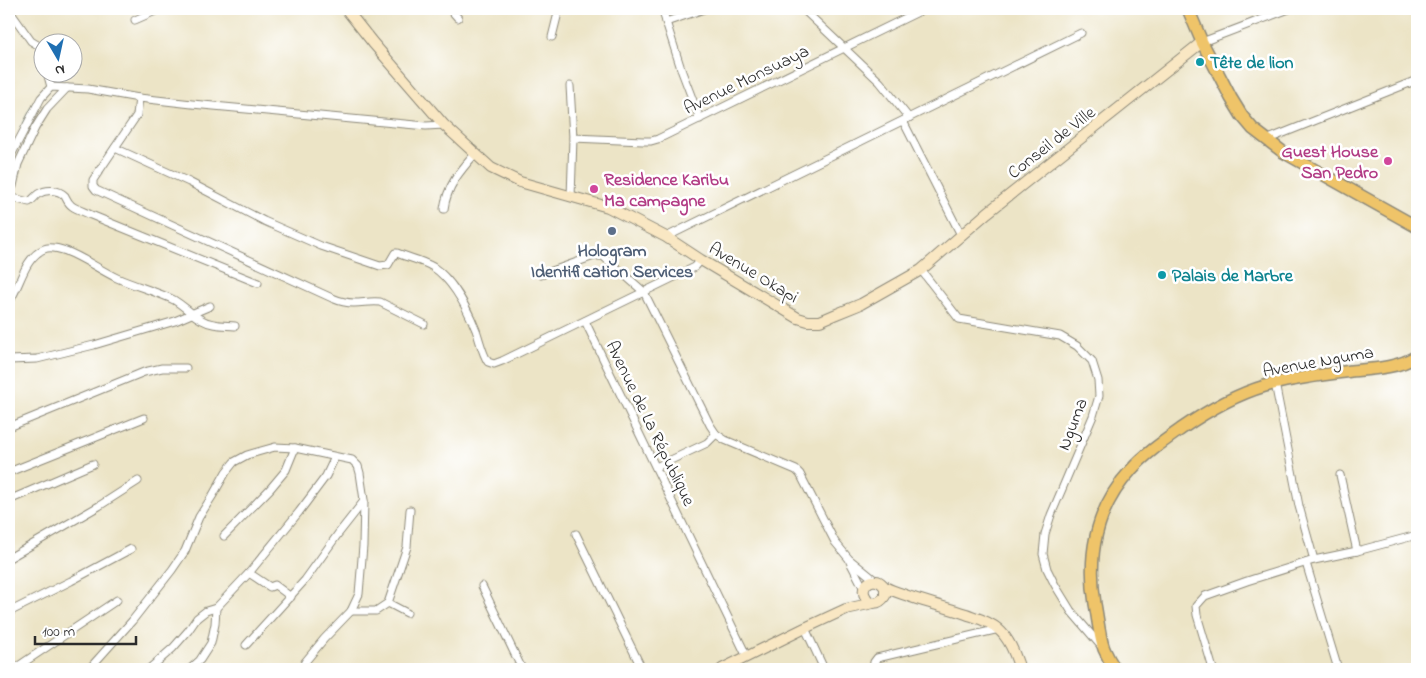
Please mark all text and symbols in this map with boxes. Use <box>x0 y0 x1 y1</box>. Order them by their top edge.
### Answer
north arrow <box>32 32 82 82</box>
street label: Avenue Monsuaya <box>680 39 814 122</box>
place label: Tête de lion <box>1210 51 1294 77</box>
marker: Tête de lion <box>1194 56 1206 68</box>
text: N <box>53 58 66 80</box>
street label: Conseil de Ville <box>1003 100 1103 186</box>
place label: Guest House San Pedro <box>1281 140 1379 187</box>
marker: Guest House San Pedro <box>1382 155 1394 167</box>
place label: Residence Karibu Ma campagne <box>604 168 729 216</box>
marker: Residence Karibu Ma campagne <box>588 183 600 195</box>
marker: Hologram Identification Services <box>606 225 618 237</box>
street label: Avenue Okapi <box>703 237 803 311</box>
place label: Hologram Identification Services <box>531 239 693 286</box>
place label: Palais de Marbre <box>1172 264 1294 290</box>
marker: Palais de Marbre <box>1156 269 1168 281</box>
street label: Avenue de La République <box>598 337 701 512</box>
street label: Avenue Nguma <box>1261 340 1376 387</box>
street label: Nguma <box>1052 395 1097 455</box>
scale bar <box>35 613 136 645</box>
text: 100 m <box>42 621 75 643</box>

